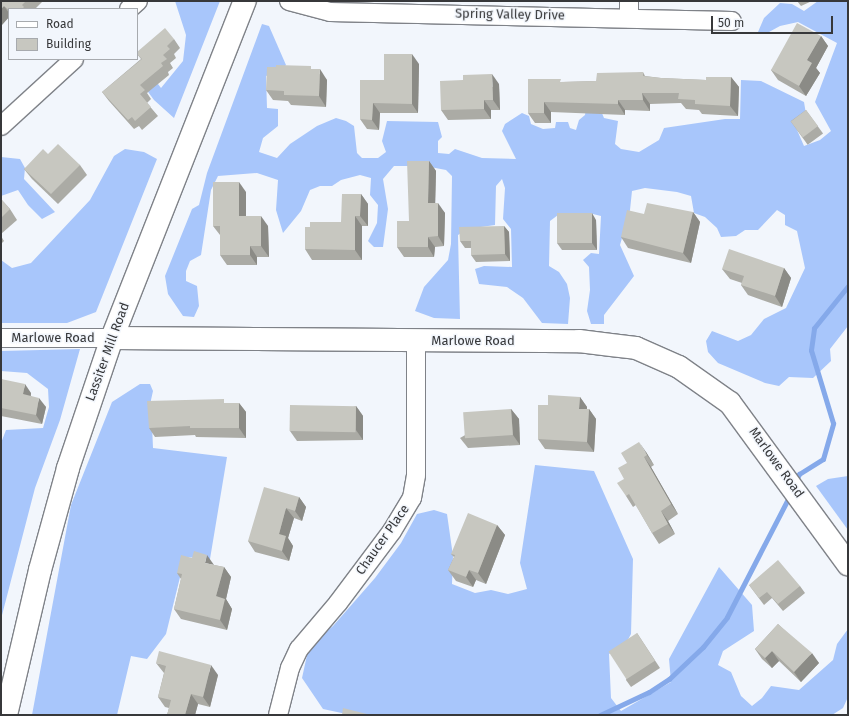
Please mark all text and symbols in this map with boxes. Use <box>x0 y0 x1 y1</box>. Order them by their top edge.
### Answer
street label: Spring Valley Drive <box>455 6 565 24</box>
legend <box>8 8 138 60</box>
scale bar <box>713 8 835 34</box>
text: 50 m <box>718 16 744 30</box>
text: Road <box>46 17 74 31</box>
text: Building <box>46 37 91 51</box>
street label: Lassiter Mill Road <box>83 301 133 403</box>
street label: Marlowe Road <box>11 330 95 346</box>
street label: Marlowe Road <box>431 333 515 349</box>
street label: Marlowe Road <box>745 425 807 501</box>
street label: Chaucer Place <box>353 502 413 578</box>

